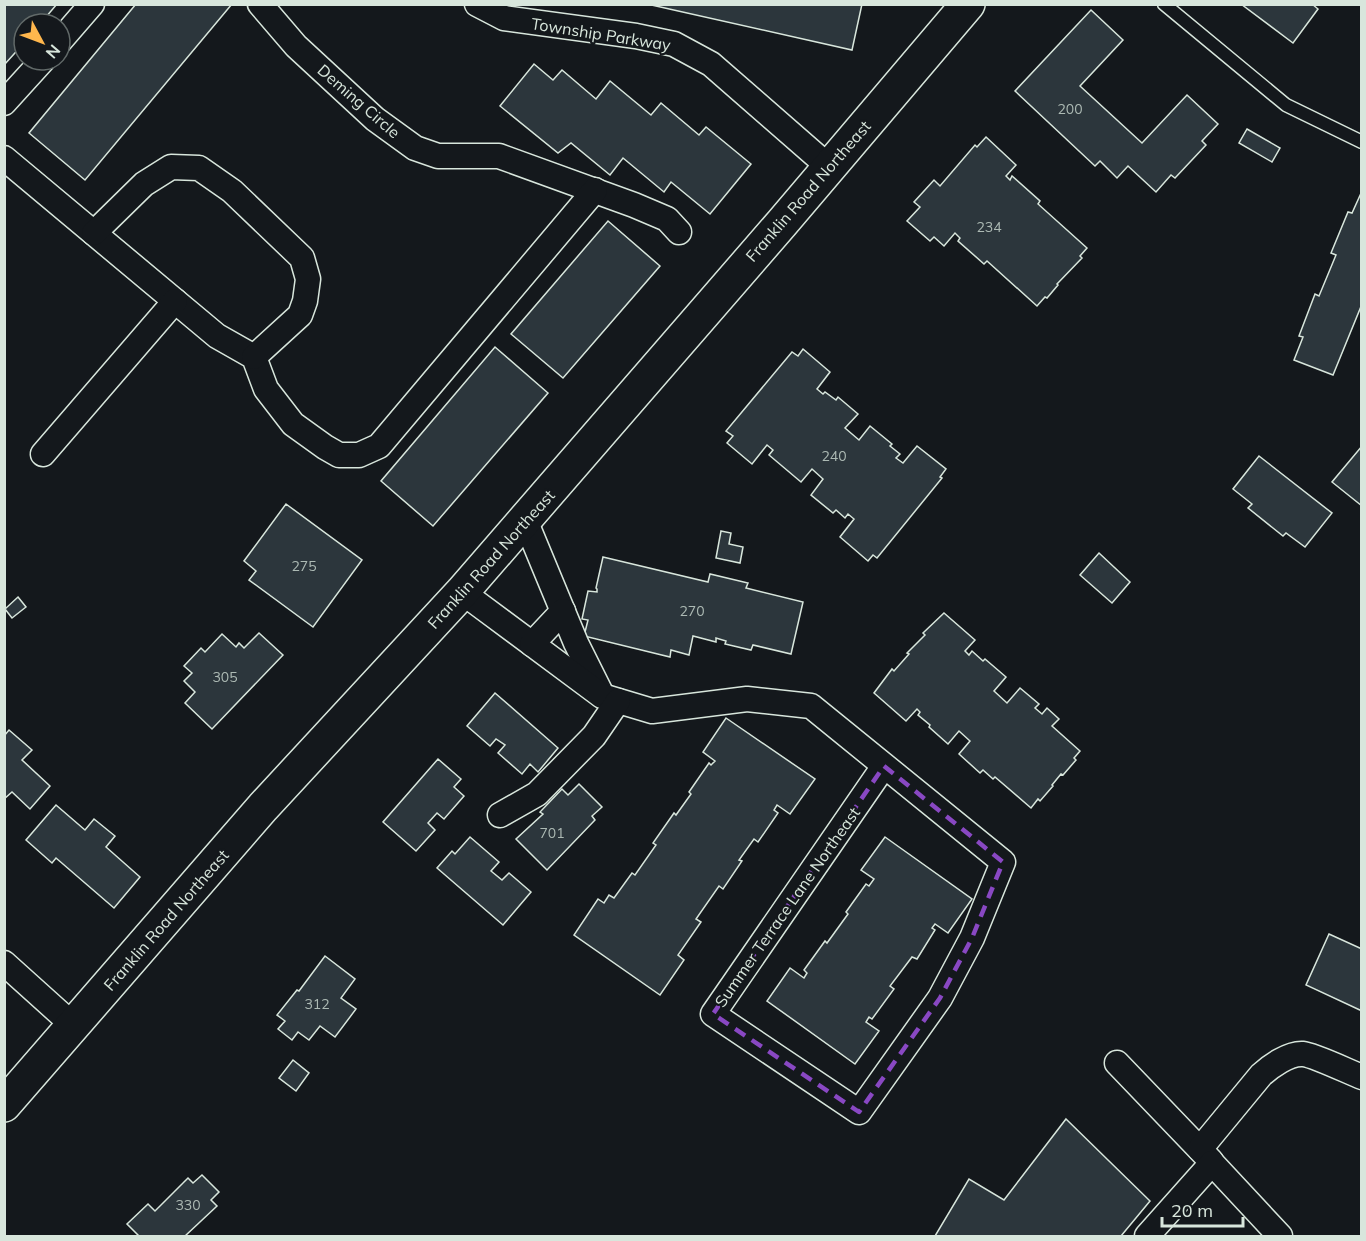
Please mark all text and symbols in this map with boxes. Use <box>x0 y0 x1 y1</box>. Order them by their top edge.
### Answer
north arrow <box>12 12 72 72</box>
street label: Township Parkway <box>530 13 673 55</box>
text: N <box>42 41 65 63</box>
street label: Deming Circle <box>314 60 404 142</box>
house number: 200 <box>1057 100 1083 118</box>
street label: Franklin Road Northeast <box>741 116 875 266</box>
house number: 234 <box>976 218 1002 236</box>
house number: 240 <box>821 447 847 465</box>
street label: Franklin Road Northeast <box>423 485 559 633</box>
house number: 275 <box>291 557 317 575</box>
house number: 270 <box>679 602 705 620</box>
house number: 305 <box>212 668 238 686</box>
street label: Summer Terrace Lane Northeast <box>710 803 864 1011</box>
house number: 701 <box>539 824 565 842</box>
street label: Franklin Road Northeast <box>99 845 233 995</box>
house number: 312 <box>304 995 330 1013</box>
scale bar <box>1162 1190 1243 1228</box>
house number: 330 <box>175 1196 201 1214</box>
text: 20 m <box>1171 1199 1213 1222</box>

